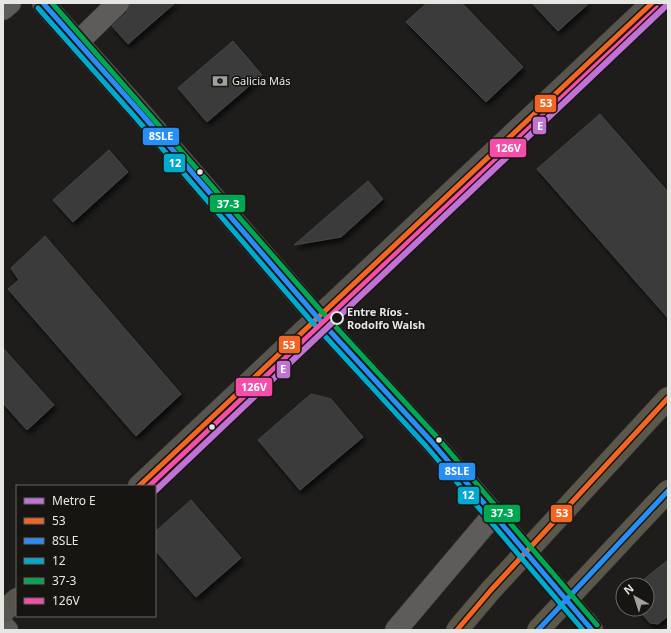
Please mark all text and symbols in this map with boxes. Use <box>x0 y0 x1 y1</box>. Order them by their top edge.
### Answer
bank icon: Galicia Más <box>211 72 229 90</box>
place label: Galicia Más <box>232 73 290 88</box>
line badge: 53 <box>534 94 557 113</box>
text: 53 <box>540 95 552 110</box>
line badge: E <box>532 116 547 135</box>
text: E <box>537 118 543 133</box>
line badge: 8SLE <box>142 127 180 146</box>
text: 8SLE <box>149 128 173 143</box>
line badge: 126V <box>489 138 527 158</box>
text: 126V <box>495 140 522 155</box>
line badge: 12 <box>163 153 186 173</box>
text: 12 <box>169 155 181 170</box>
unlabelled marker <box>195 167 205 177</box>
line badge: 37-3 <box>209 194 246 213</box>
text: 37-3 <box>217 196 239 211</box>
place label: Entre Ríos - Rodolfo Walsh <box>347 304 425 332</box>
marker: Entre Ríos - Rodolfo Walsh <box>330 311 344 325</box>
line badge: 53 <box>278 335 301 354</box>
text: 53 <box>283 337 295 352</box>
line badge: E <box>276 360 291 379</box>
text: E <box>280 361 286 376</box>
line badge: 126V <box>235 377 273 397</box>
text: 126V <box>241 379 268 394</box>
unlabelled marker <box>207 422 217 432</box>
unlabelled marker <box>434 435 444 445</box>
line badge: 8SLE <box>438 462 476 481</box>
text: 8SLE <box>445 463 469 478</box>
legend <box>16 485 156 617</box>
line badge: 12 <box>457 486 480 505</box>
text: 12 <box>462 487 474 502</box>
text: Metro E <box>52 492 96 509</box>
line badge: 37-3 <box>483 504 521 523</box>
line badge: 53 <box>550 504 573 523</box>
text: 37-3 <box>491 505 513 520</box>
text: 53 <box>556 505 568 520</box>
text: 53 <box>52 512 66 529</box>
text: 8SLE <box>52 532 78 549</box>
text: 12 <box>52 552 66 569</box>
text: 37-3 <box>52 572 77 589</box>
north arrow <box>615 577 655 617</box>
text: N <box>620 580 637 597</box>
text: 126V <box>52 592 81 609</box>

